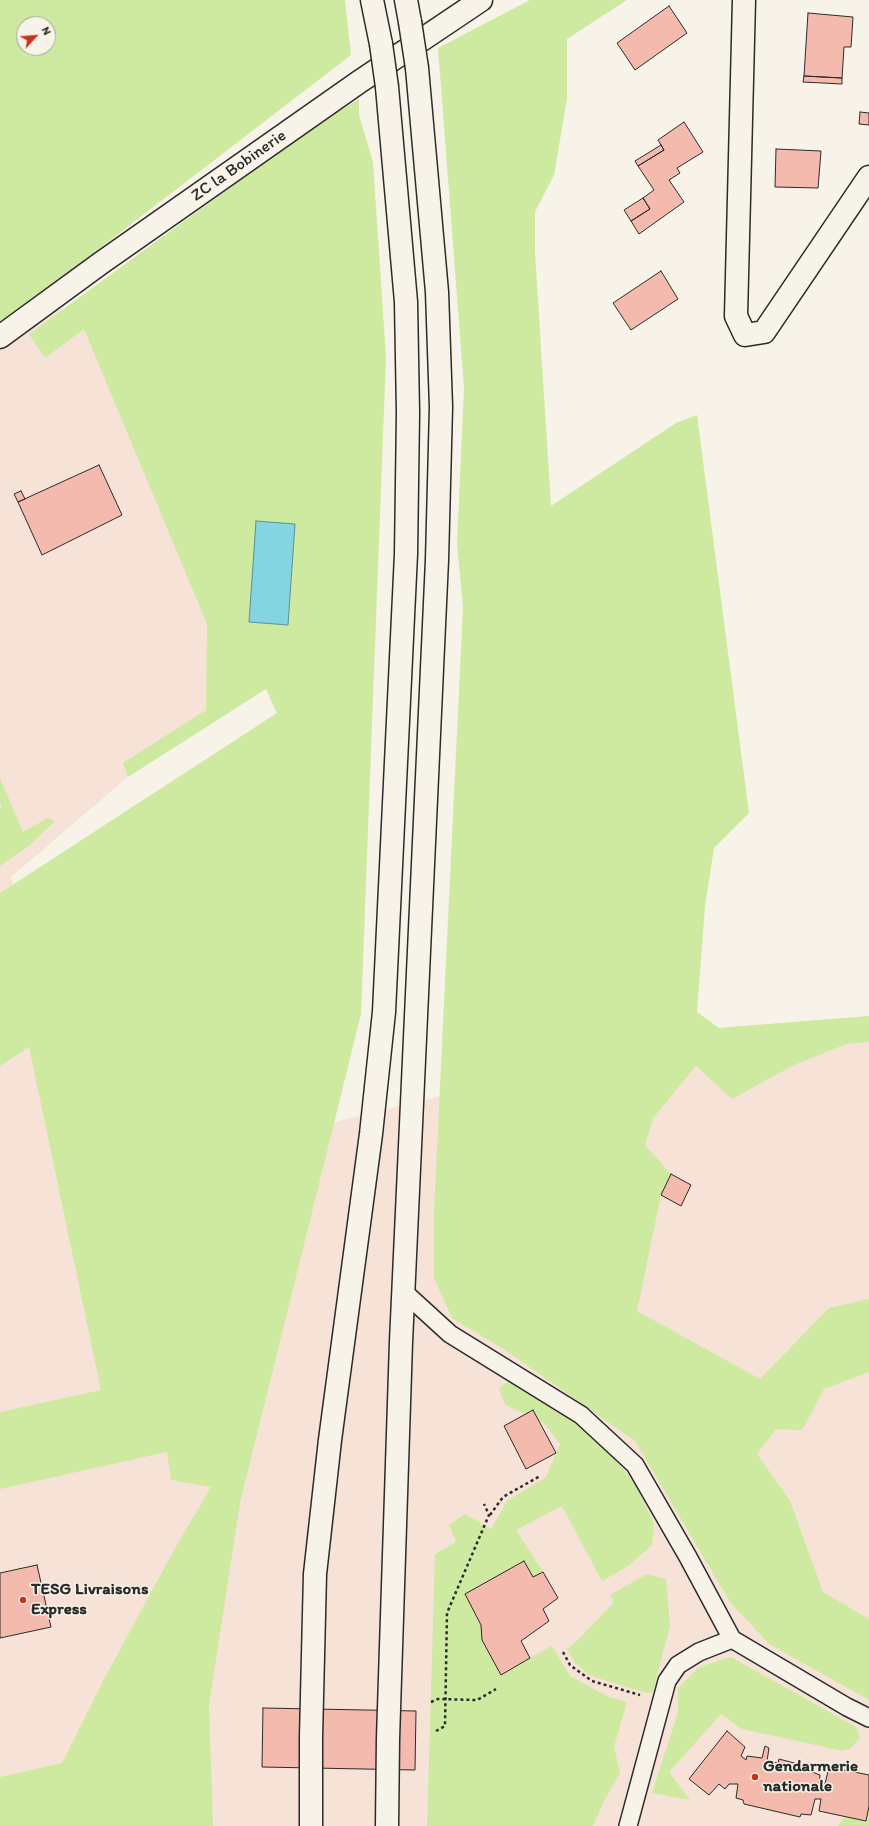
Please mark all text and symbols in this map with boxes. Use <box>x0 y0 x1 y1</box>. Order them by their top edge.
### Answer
north arrow <box>16 16 56 56</box>
text: N <box>39 25 54 37</box>
street label: ZC la Bobinerie <box>188 126 290 206</box>
place label: TESG Livraisons Express <box>31 1580 148 1620</box>
marker: TESG Livraisons Express <box>18 1595 28 1605</box>
place label: Gendarmerie nationale <box>763 1757 858 1797</box>
marker: Gendarmerie nationale <box>750 1772 760 1782</box>

